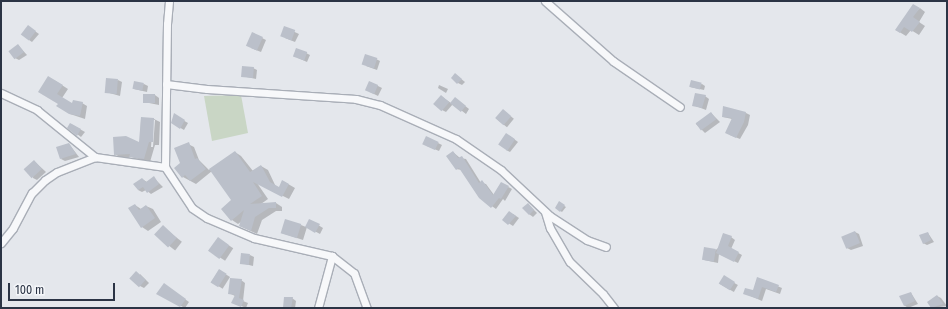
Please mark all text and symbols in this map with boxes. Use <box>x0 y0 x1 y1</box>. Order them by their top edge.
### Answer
scale bar <box>10 275 117 301</box>
text: 100 m <box>15 283 44 297</box>

